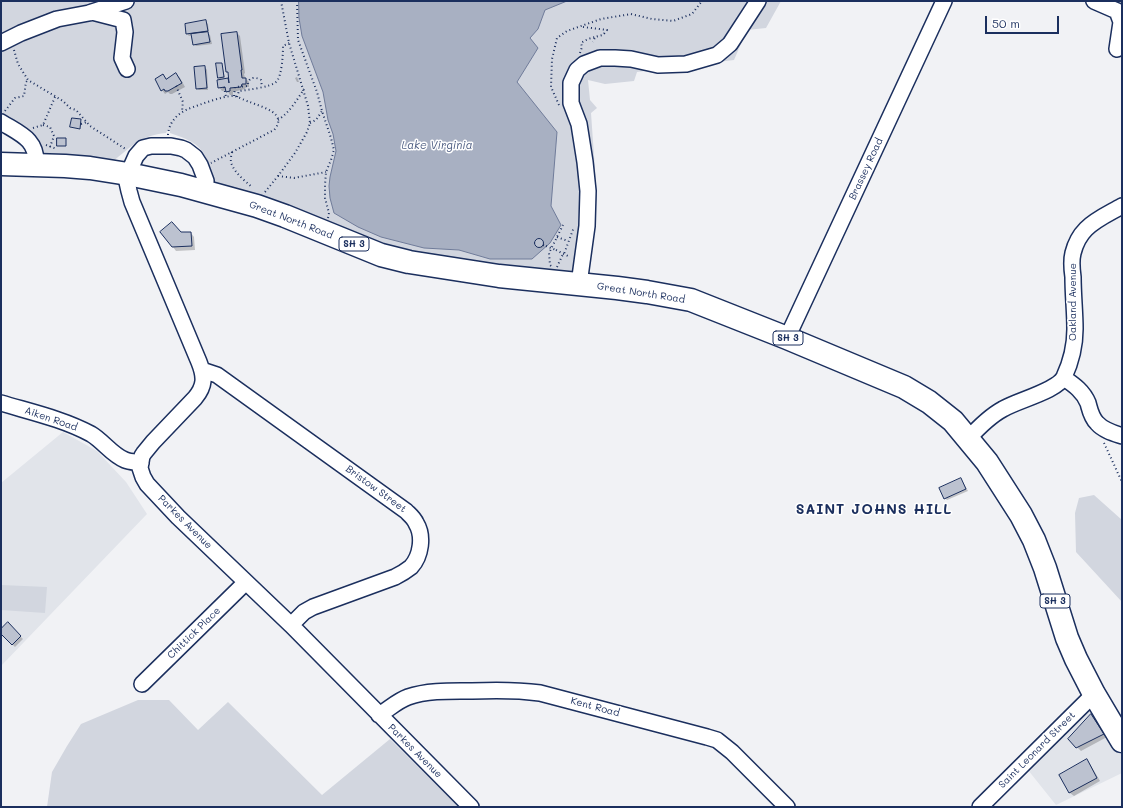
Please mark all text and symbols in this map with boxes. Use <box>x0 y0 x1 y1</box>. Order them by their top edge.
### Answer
scale bar <box>987 8 1061 34</box>
text: 50 m <box>992 15 1020 31</box>
street label: Brassey Road <box>846 136 886 202</box>
water label: Lake Virginia <box>401 139 473 153</box>
street label: Great North Road <box>247 198 335 242</box>
road number: SH 3 <box>339 237 369 251</box>
street label: Oakland Avenue <box>1067 263 1079 341</box>
street label: Great North Road <box>596 280 686 306</box>
road number: SH 3 <box>773 331 803 345</box>
street label: Aiken Road <box>23 404 79 434</box>
street label: Bristow Street <box>343 463 409 515</box>
street label: Parkes Avenue <box>155 492 215 552</box>
district label: SAINT JOHNS HILL <box>796 502 952 518</box>
road number: SH 3 <box>1040 594 1070 608</box>
street label: Chittick Place <box>165 605 223 661</box>
street label: Kent Road <box>569 695 621 719</box>
street label: Saint Leonard Street <box>996 709 1078 791</box>
street label: Parkes Avenue <box>385 721 445 781</box>

